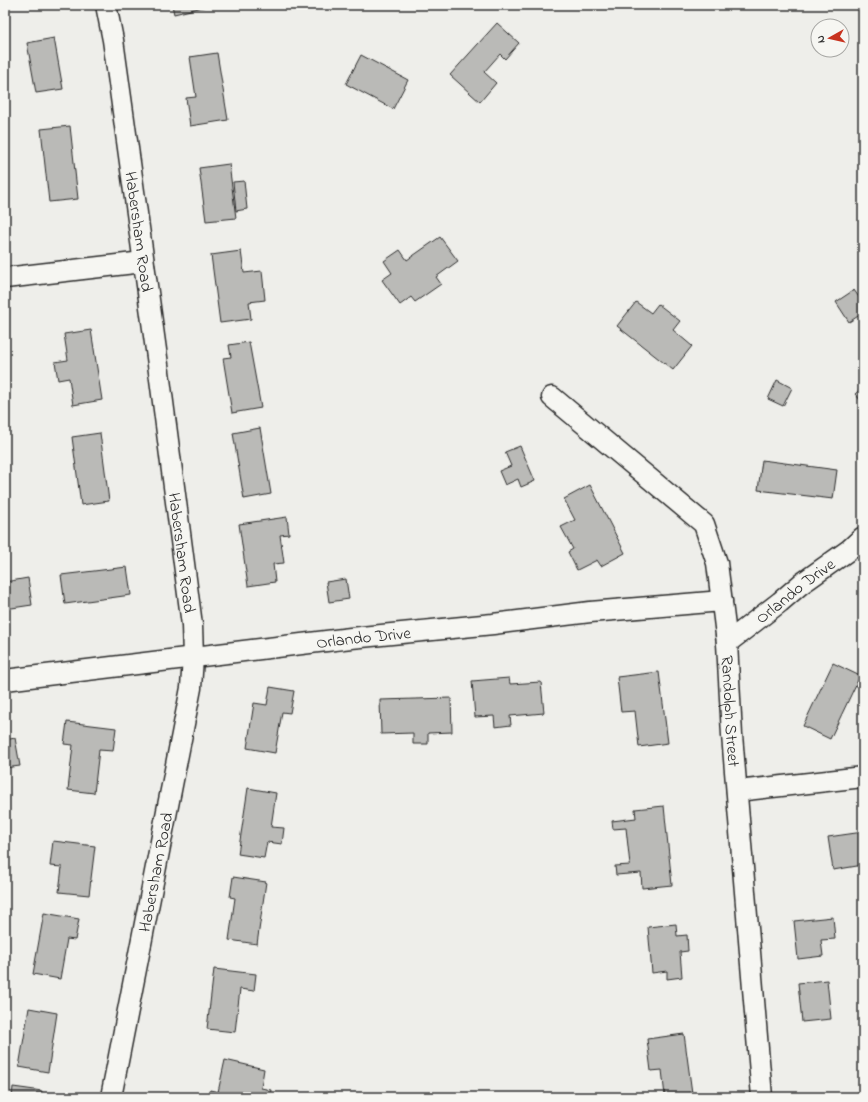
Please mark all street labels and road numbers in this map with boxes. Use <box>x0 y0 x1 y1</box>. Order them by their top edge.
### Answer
street label: Habersham Road <box>117 170 159 294</box>
street label: Habersham Road <box>161 491 201 615</box>
street label: Orlando Drive <box>751 552 841 631</box>
street label: Orlando Drive <box>315 621 412 656</box>
street label: Randolph Street <box>714 655 746 768</box>
street label: Habersham Road <box>133 810 180 934</box>

